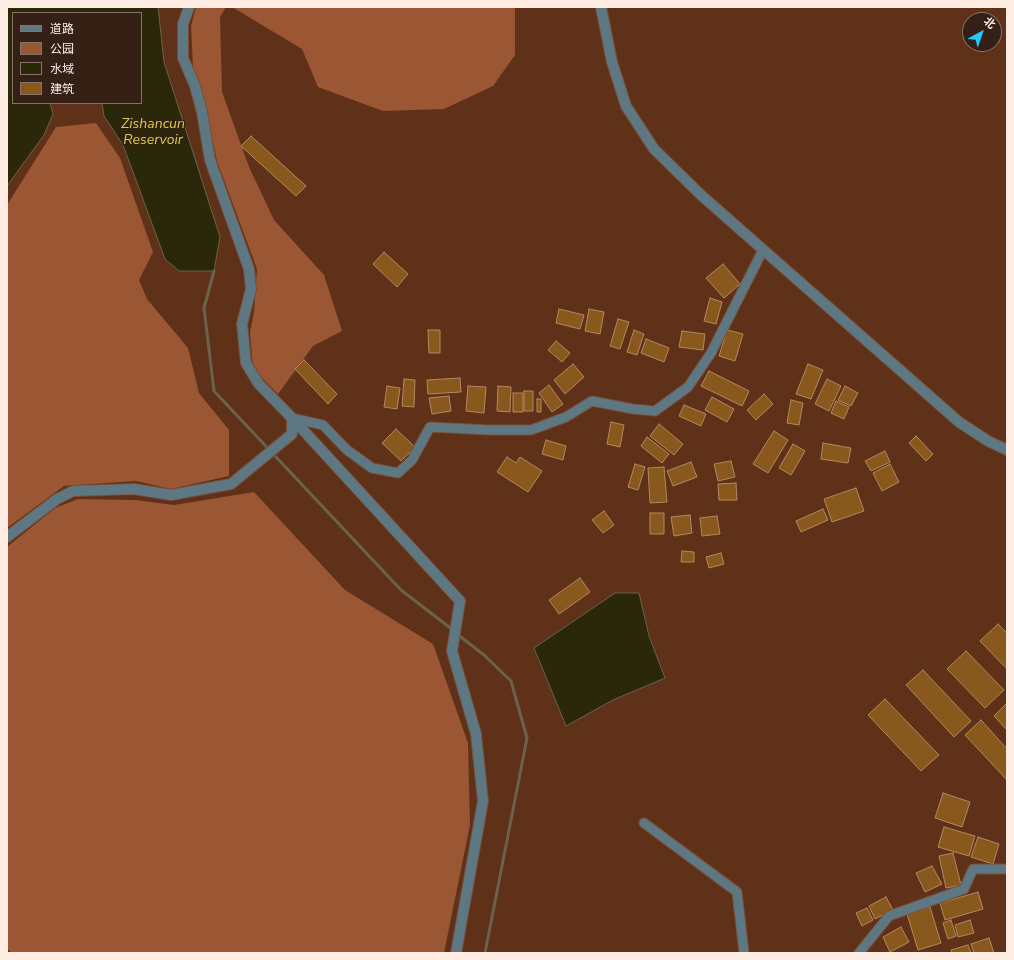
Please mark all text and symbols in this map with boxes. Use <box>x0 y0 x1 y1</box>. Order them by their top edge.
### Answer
legend <box>12 12 142 104</box>
north arrow <box>962 12 1002 52</box>
text: 北 <box>980 14 998 32</box>
text: 道路 <box>50 21 74 37</box>
text: 公园 <box>50 41 74 57</box>
text: 水域 <box>50 61 74 77</box>
text: 建筑 <box>50 81 74 97</box>
water label: Zishancun Reservoir <box>121 117 185 150</box>

